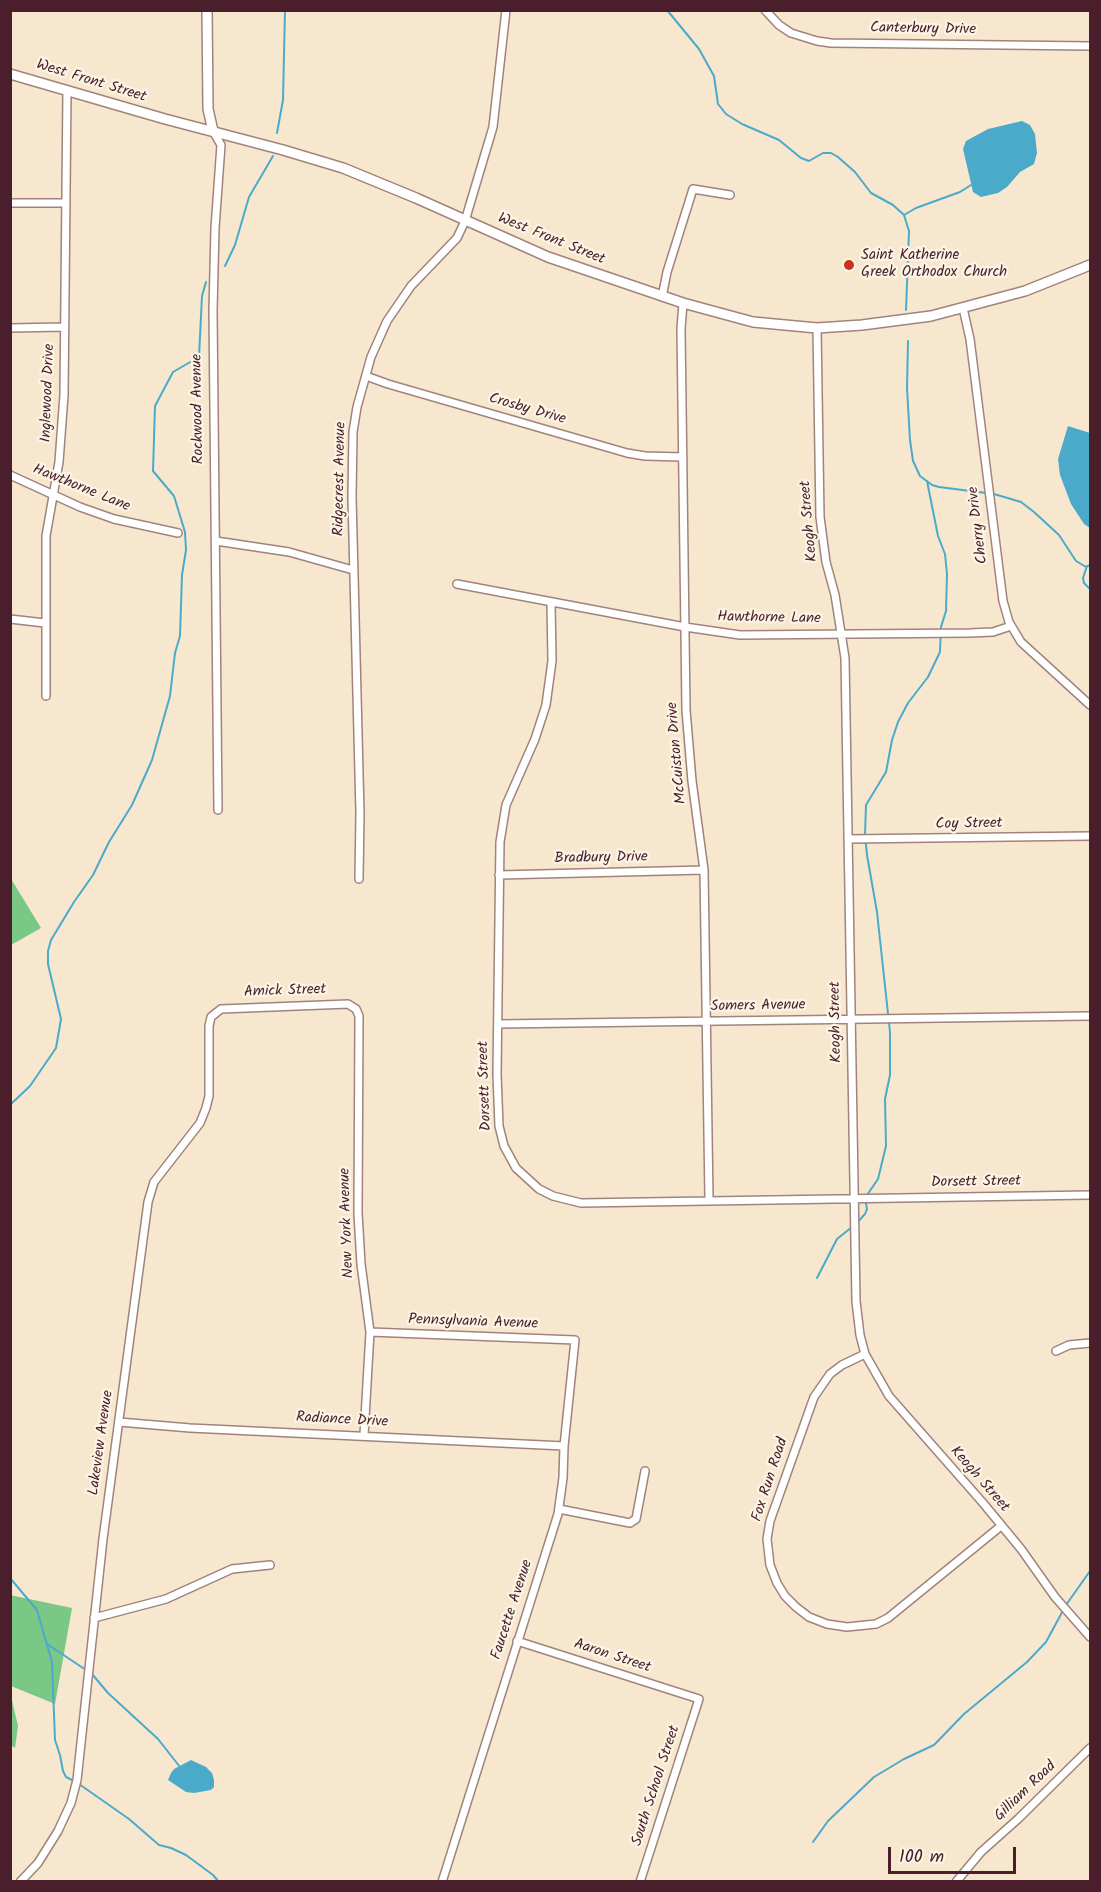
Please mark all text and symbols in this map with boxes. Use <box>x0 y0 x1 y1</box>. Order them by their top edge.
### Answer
street label: Canterbury Drive <box>870 20 976 40</box>
street label: West Front Street <box>34 57 148 107</box>
street label: West Front Street <box>495 210 607 270</box>
place label: Saint Katherine Greek Orthodox Church <box>861 247 1007 282</box>
marker: Saint Katherine Greek Orthodox Church <box>842 258 856 272</box>
street label: Inglewood Drive <box>38 343 60 443</box>
street label: Rockwood Avenue <box>189 354 209 464</box>
street label: Crosby Drive <box>486 390 568 430</box>
street label: Ridgecrest Avenue <box>331 422 351 536</box>
street label: Hawthorne Lane <box>30 461 132 517</box>
street label: Keogh Street <box>797 480 823 562</box>
street label: Cherry Drive <box>965 485 993 565</box>
street label: Hawthorne Lane <box>717 609 821 629</box>
street label: McCuiston Drive <box>665 701 691 805</box>
street label: Coy Street <box>935 815 1003 835</box>
street label: Bradbury Drive <box>554 849 648 869</box>
street label: Keogh Street <box>827 981 847 1063</box>
street label: Amick Street <box>244 982 326 1002</box>
street label: Somers Avenue <box>710 997 806 1017</box>
street label: Dorsett Street <box>475 1041 497 1131</box>
street label: New York Avenue <box>337 1167 359 1279</box>
street label: Dorsett Street <box>931 1173 1021 1193</box>
street label: Pennsylvania Avenue <box>408 1312 538 1334</box>
street label: Lakeview Avenue <box>86 1389 118 1497</box>
street label: Radiance Drive <box>295 1410 389 1432</box>
street label: Fox Run Road <box>749 1436 793 1524</box>
street label: Keogh Street <box>945 1443 1013 1517</box>
street label: Faucette Avenue <box>488 1558 538 1662</box>
street label: Aaron Street <box>571 1636 653 1678</box>
street label: South School Street <box>629 1723 685 1849</box>
street label: Gilliam Road <box>991 1758 1061 1826</box>
scale bar <box>891 1835 1018 1873</box>
text: 100 m <box>899 1843 944 1872</box>

